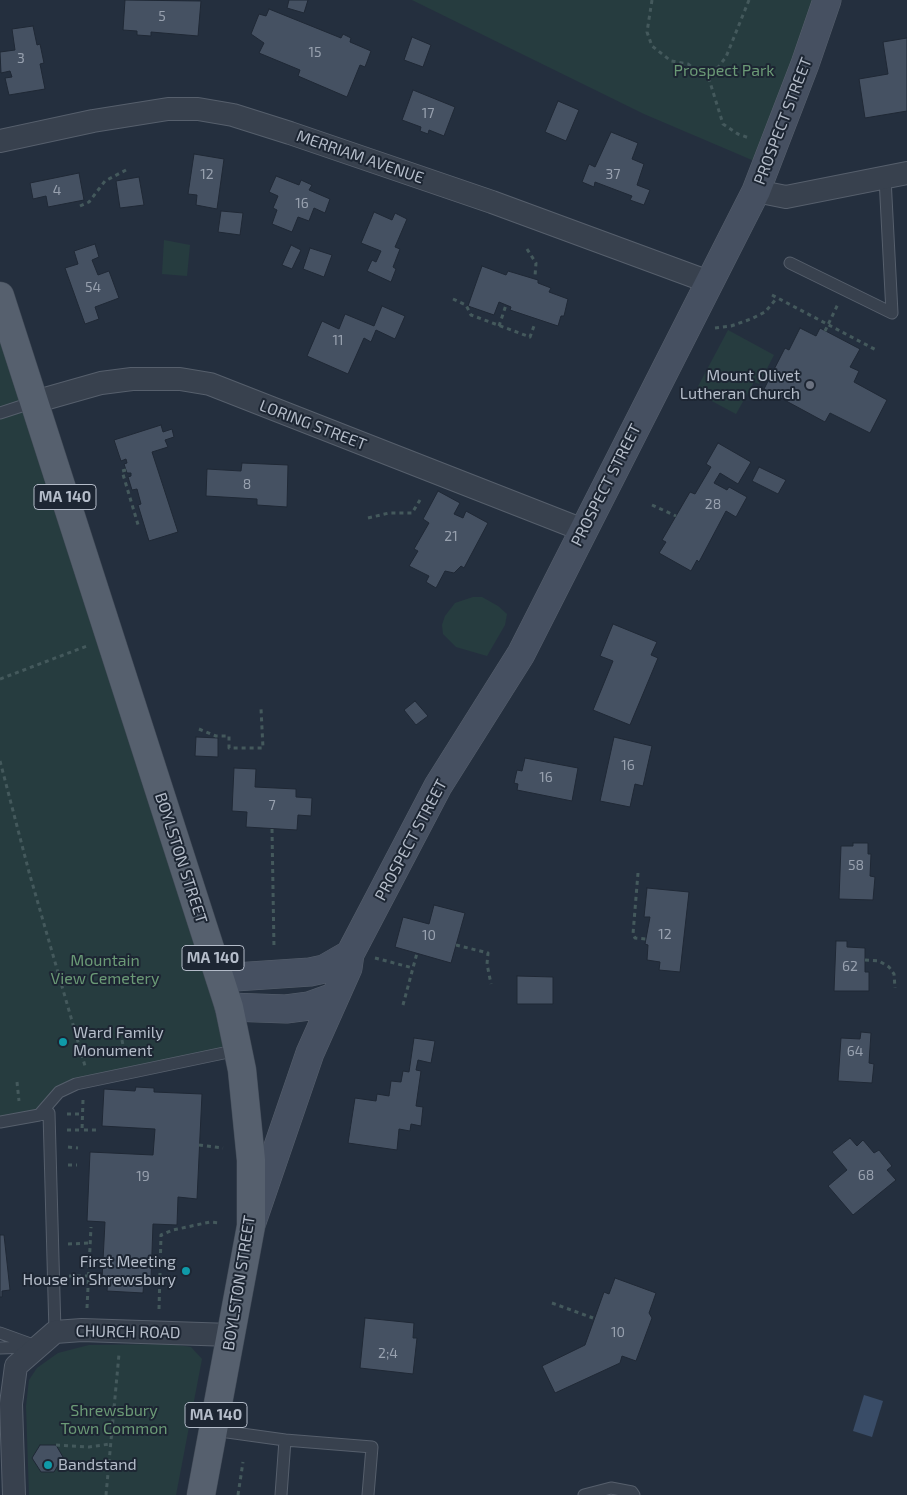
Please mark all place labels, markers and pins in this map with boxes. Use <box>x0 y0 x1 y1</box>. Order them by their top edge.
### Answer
place label: Mount Olivet Lutheran Church <box>680 366 800 404</box>
marker: Mount Olivet Lutheran Church <box>804 379 816 391</box>
place label: Ward Family Monument <box>73 1023 164 1061</box>
marker: Ward Family Monument <box>57 1036 69 1048</box>
place label: First Meeting House in Shrewsbury <box>22 1252 176 1290</box>
marker: First Meeting House in Shrewsbury <box>180 1265 192 1277</box>
place label: Bandstand <box>58 1455 137 1475</box>
marker: Bandstand <box>42 1459 54 1471</box>

